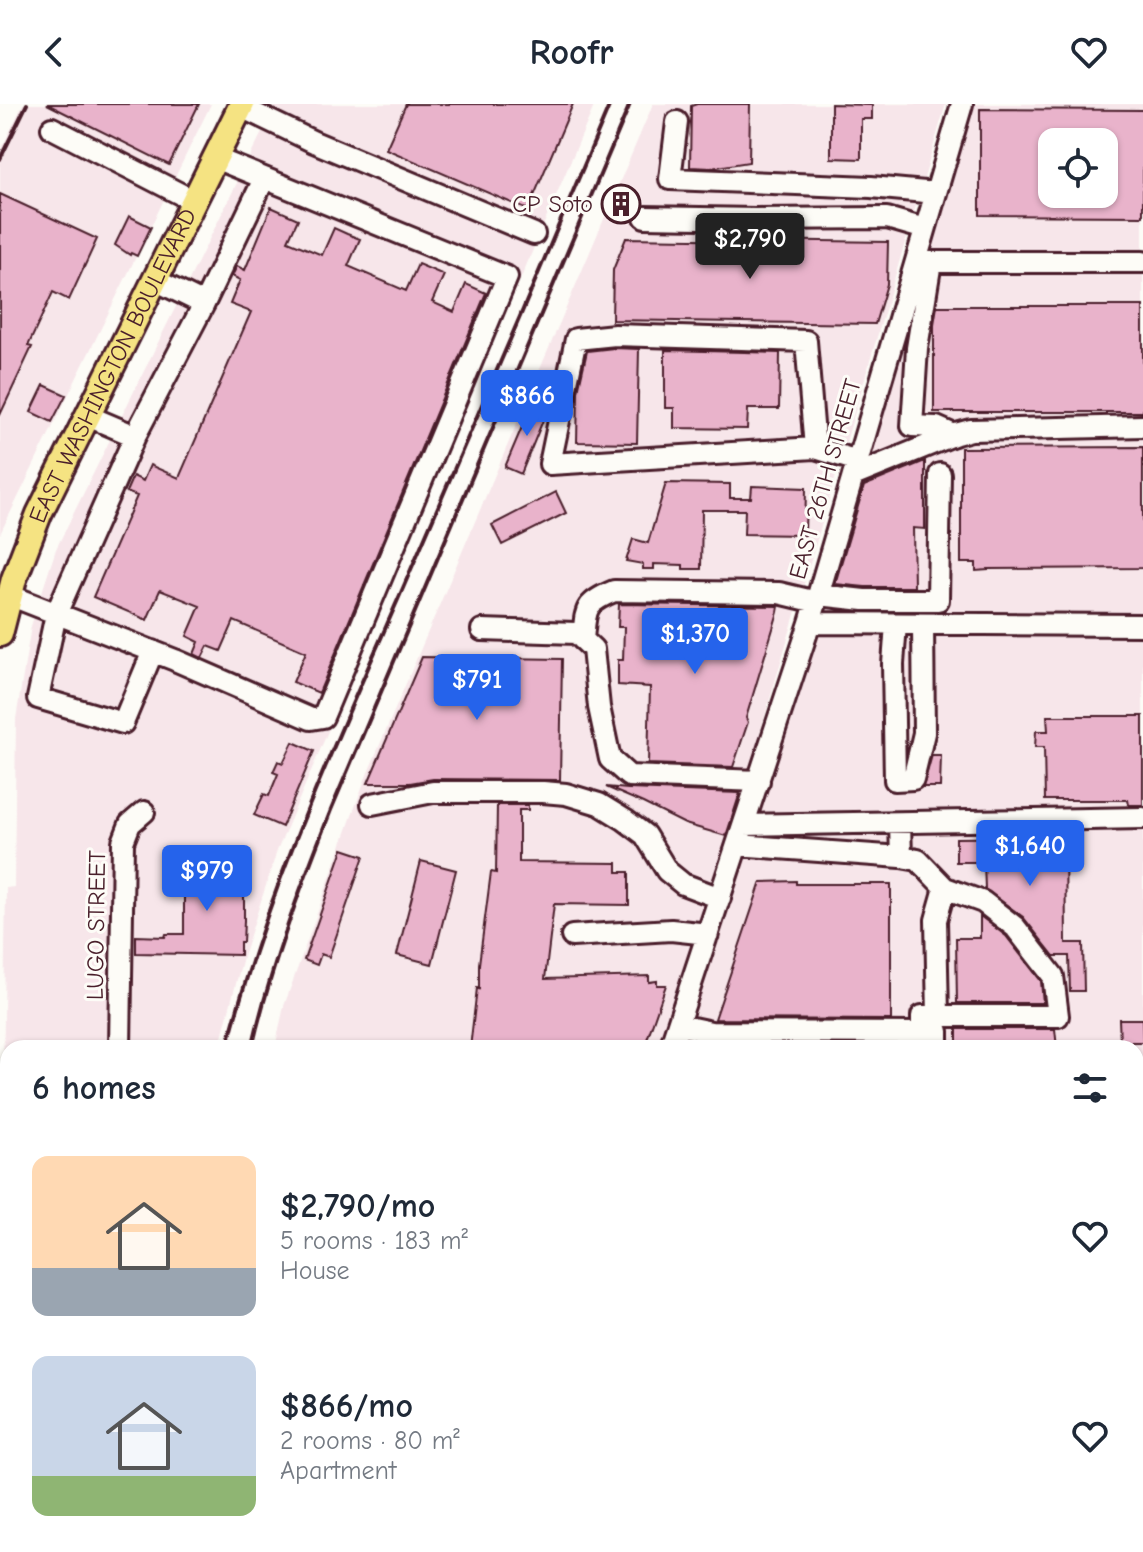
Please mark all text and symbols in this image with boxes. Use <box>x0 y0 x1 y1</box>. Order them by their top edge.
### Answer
icon: back <box>32 30 76 74</box>
icon: heart <box>1067 30 1111 74</box>
text: Roofr <box>529 32 614 73</box>
map controls <box>1038 128 1118 208</box>
button: locate <box>1038 128 1118 208</box>
building icon: CP Soto <box>600 183 642 225</box>
place label: CP Soto <box>512 190 593 218</box>
street label: EAST WASHINGTON BOULEVARD <box>23 204 202 527</box>
pin: $2,790 <box>685 213 815 281</box>
text: $2,790 <box>713 224 787 254</box>
pin: $866 <box>480 370 574 438</box>
street label: EAST 26TH STREET <box>783 375 867 582</box>
text: $866 <box>499 381 555 411</box>
pin: $1,370 <box>630 608 760 676</box>
text: $1,370 <box>660 619 730 649</box>
pin: $791 <box>430 654 524 722</box>
text: $791 <box>452 665 502 695</box>
pin: $1,640 <box>965 820 1095 888</box>
text: $1,640 <box>994 831 1066 861</box>
pin: $979 <box>160 845 254 913</box>
street label: LUGO STREET <box>81 849 111 1000</box>
text: $979 <box>180 856 234 886</box>
icon: filters <box>1068 1066 1112 1110</box>
text: 6 homes <box>32 1068 156 1108</box>
text: $2,790/mo <box>280 1186 435 1226</box>
icon: home <box>96 1188 192 1284</box>
icon: heart <box>1068 1214 1112 1258</box>
text: 5 rooms · 183 m² <box>280 1226 468 1256</box>
text: House <box>280 1256 350 1286</box>
text: $866/mo <box>280 1386 413 1426</box>
icon: home <box>96 1388 192 1484</box>
icon: heart <box>1068 1414 1112 1458</box>
text: 2 rooms · 80 m² <box>280 1426 460 1456</box>
text: Apartment <box>280 1456 396 1486</box>

